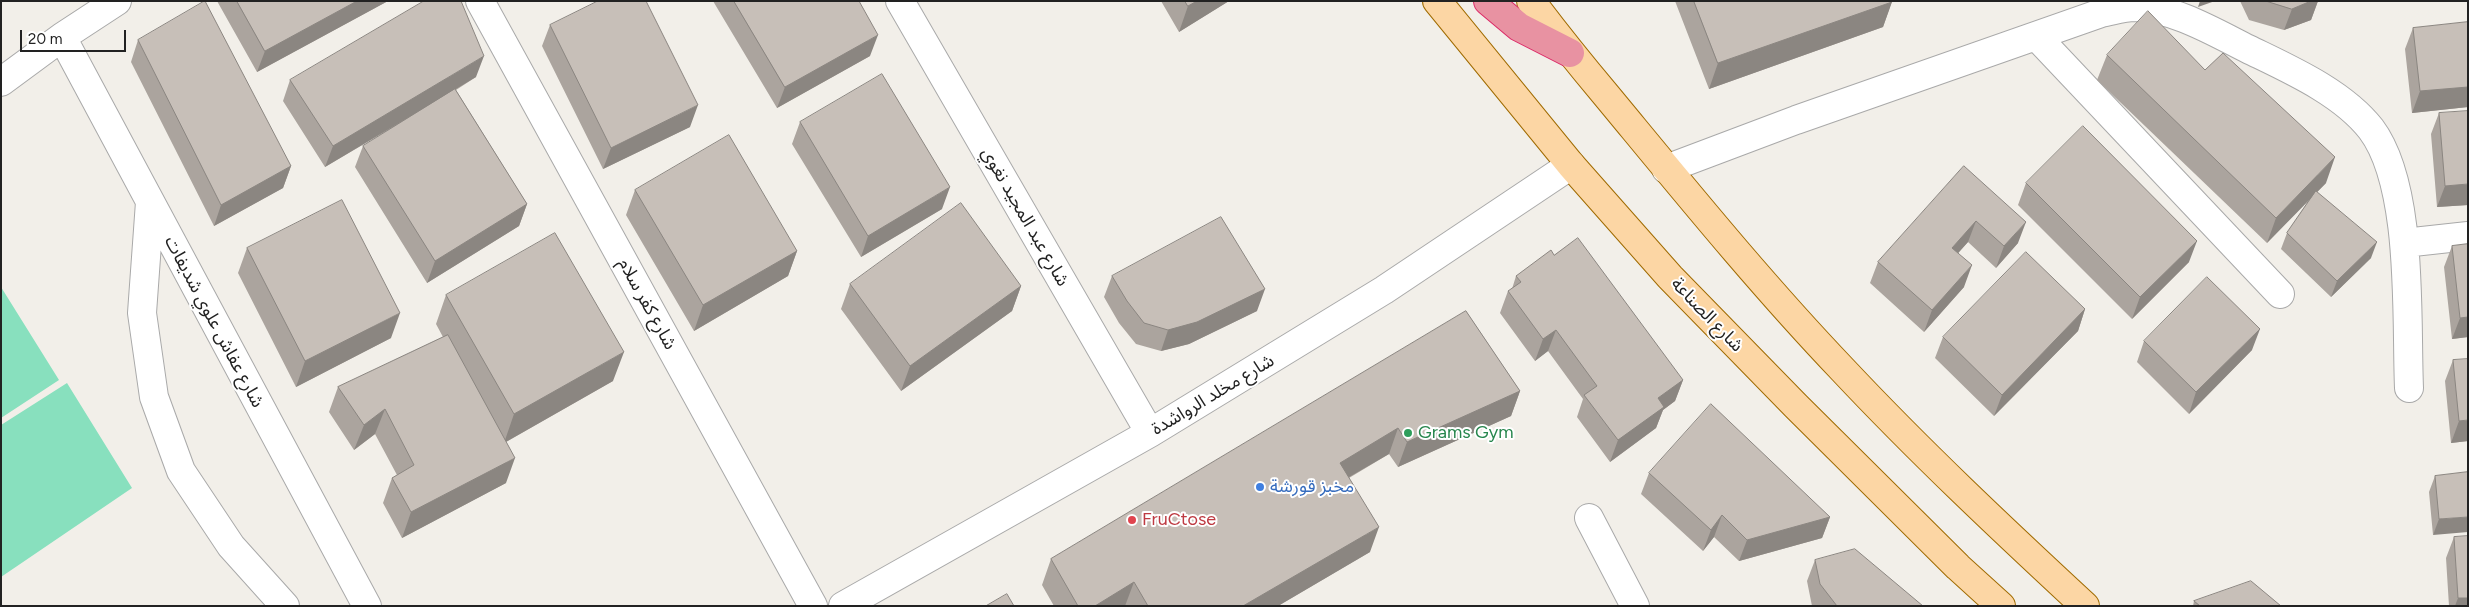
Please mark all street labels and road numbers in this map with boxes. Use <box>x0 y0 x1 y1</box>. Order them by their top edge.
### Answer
street label: شارع عبد المجيد نغوي <box>976 144 1074 290</box>
street label: شارع عفاش علوي شديفات <box>160 233 268 411</box>
street label: شارع كفر سلام <box>613 255 681 353</box>
street label: شارع الصناعة <box>1666 273 1748 357</box>
street label: شارع مخلد الرواشدة <box>1148 350 1278 440</box>

